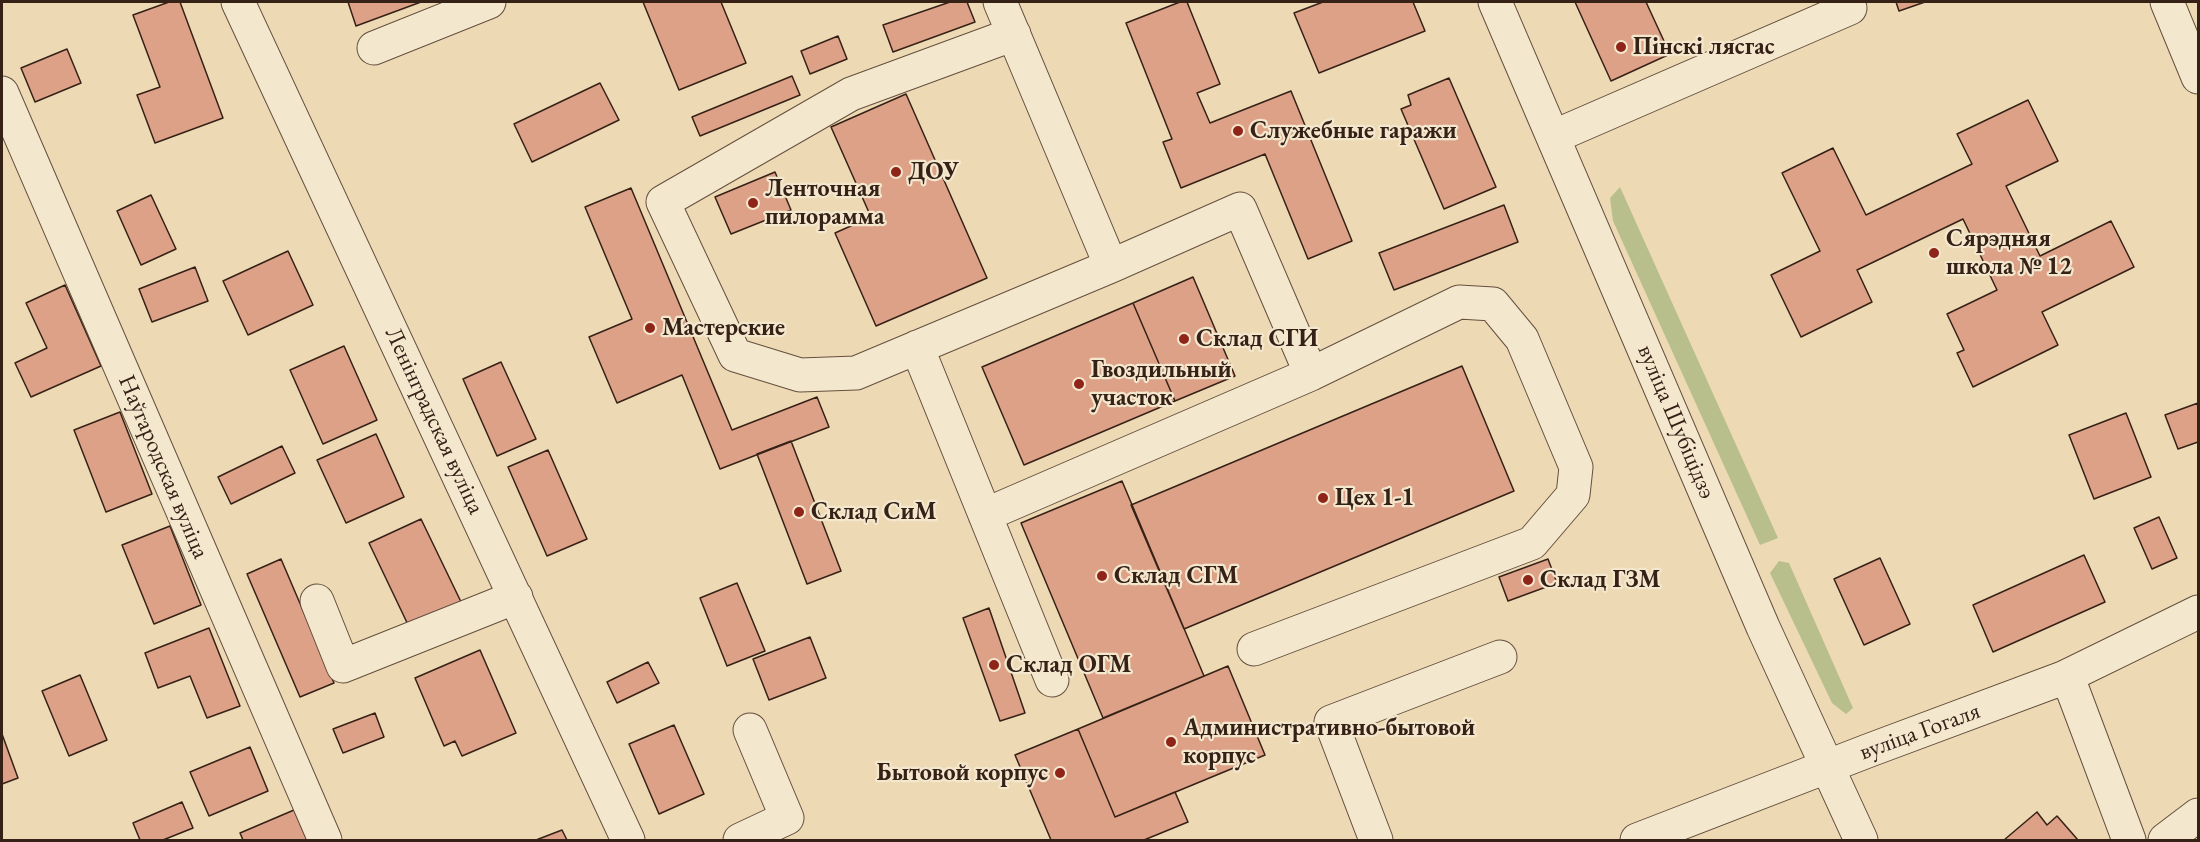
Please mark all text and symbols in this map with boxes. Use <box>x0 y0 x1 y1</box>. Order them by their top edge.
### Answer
place label: Пінскі лясгас <box>1633 33 1775 61</box>
marker: Пінскі лясгас <box>1614 40 1628 54</box>
place label: Служебные гаражи <box>1250 117 1457 145</box>
marker: Служебные гаражи <box>1231 124 1245 138</box>
place label: ДОУ <box>908 158 959 186</box>
marker: ДОУ <box>889 165 903 179</box>
place label: Ленточная пилорамма <box>765 175 885 231</box>
marker: Ленточная пилорамма <box>746 196 760 210</box>
place label: Сярэдняя школа № 12 <box>1946 225 2072 281</box>
marker: Сярэдняя школа № 12 <box>1927 246 1941 260</box>
place label: Мастерские <box>662 314 785 342</box>
marker: Мастерские <box>643 321 657 335</box>
street label: Ленінградская вуліца <box>378 323 490 519</box>
place label: Склад СГИ <box>1196 325 1318 353</box>
marker: Склад СГИ <box>1177 332 1191 346</box>
street label: вуліца Шубіцідзэ <box>1631 341 1721 503</box>
place label: Гвоздильный участок <box>1091 356 1232 412</box>
street label: Наўгародская вуліца <box>111 371 215 563</box>
marker: Гвоздильный участок <box>1072 377 1086 391</box>
place label: Цех 1-1 <box>1335 484 1414 512</box>
marker: Цех 1-1 <box>1316 491 1330 505</box>
place label: Склад СиМ <box>811 498 937 526</box>
marker: Склад СиМ <box>792 505 806 519</box>
place label: Склад СГМ <box>1114 562 1238 590</box>
place label: Склад ГЗМ <box>1540 566 1661 594</box>
marker: Склад СГМ <box>1095 569 1109 583</box>
marker: Склад ГЗМ <box>1521 573 1535 587</box>
place label: Склад ОГМ <box>1006 651 1131 679</box>
marker: Склад ОГМ <box>987 658 1001 672</box>
street label: вуліца Гогаля <box>1856 697 1984 767</box>
place label: Административно-бытовой корпус <box>1183 714 1475 770</box>
marker: Административно-бытовой корпус <box>1164 735 1178 749</box>
place label: Бытовой корпус <box>877 759 1048 787</box>
marker: Бытовой корпус <box>1053 766 1067 780</box>

